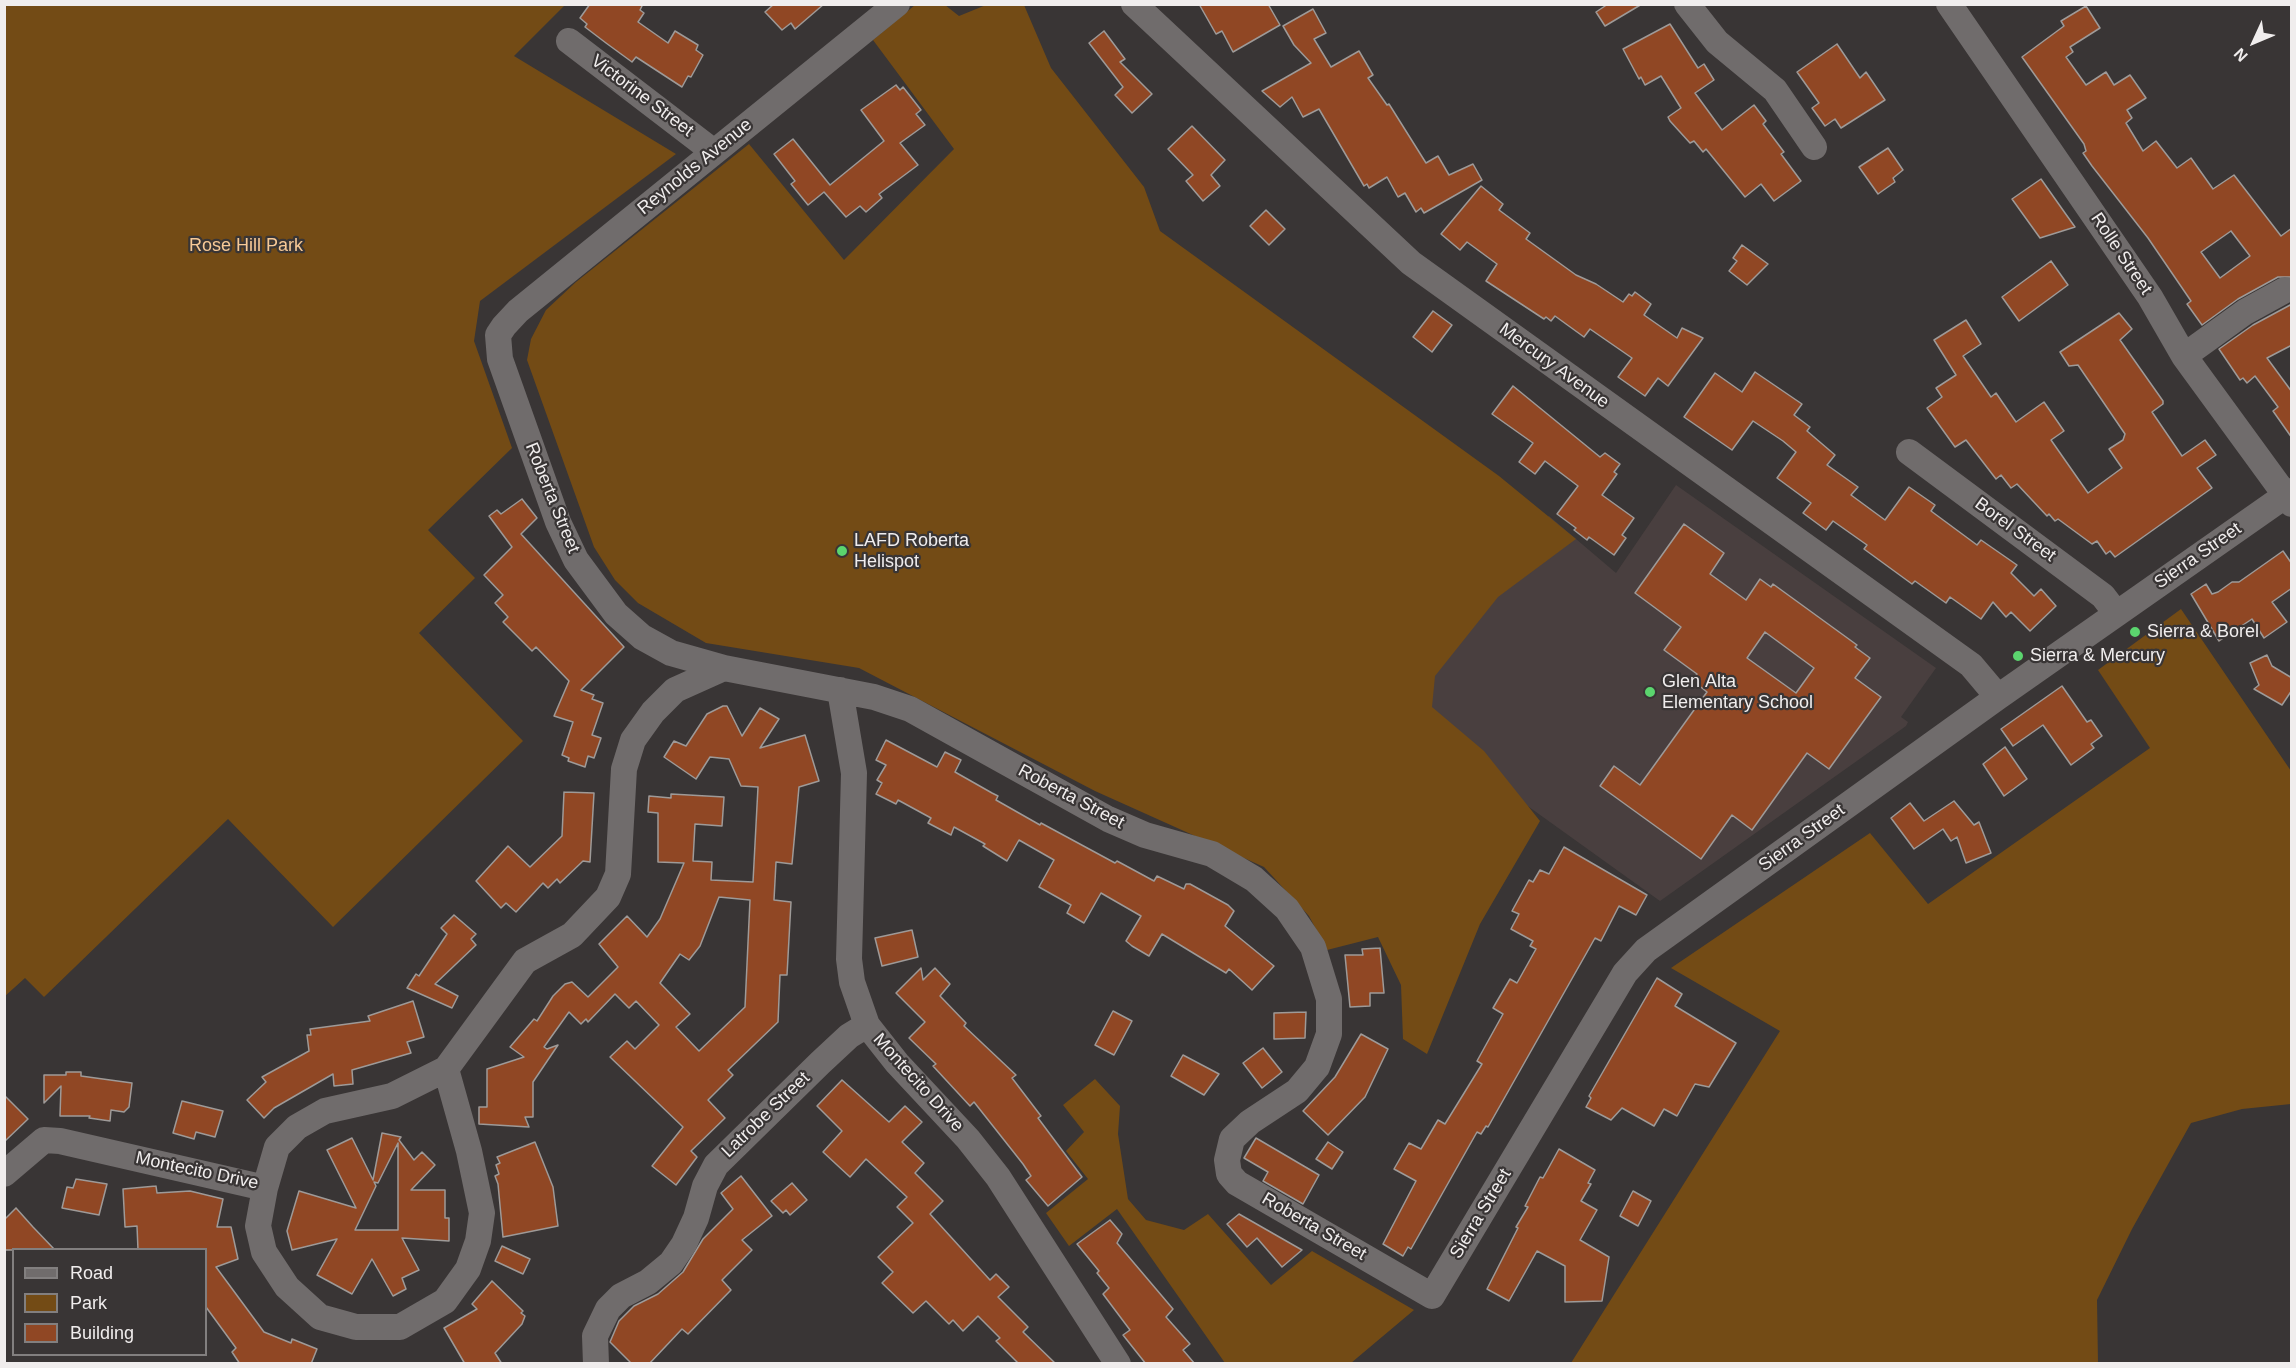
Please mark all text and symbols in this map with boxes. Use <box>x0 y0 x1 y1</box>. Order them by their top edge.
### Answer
north arrow <box>2224 12 2284 72</box>
text: N <box>2231 45 2251 65</box>
street label: Victorine Street <box>586 50 698 142</box>
street label: Reynolds Avenue <box>634 114 756 220</box>
street label: Rolle Street <box>2086 209 2156 299</box>
park label: Rose Hill Park <box>189 235 303 257</box>
street label: Mercury Avenue <box>1495 319 1613 413</box>
street label: Roberta Street <box>520 440 584 556</box>
street label: Borel Street <box>1970 493 2060 567</box>
street label: Sierra Street <box>2150 518 2246 594</box>
place label: LAFD Roberta Helispot <box>854 530 969 572</box>
marker: LAFD Roberta Helispot <box>835 544 849 558</box>
place label: Sierra & Borel <box>2147 621 2259 643</box>
marker: Sierra & Borel <box>2128 625 2142 639</box>
place label: Sierra & Mercury <box>2030 645 2165 667</box>
marker: Sierra & Mercury <box>2011 649 2025 663</box>
place label: Glen Alta Elementary School <box>1662 671 1813 714</box>
marker: Glen Alta Elementary School <box>1643 685 1657 699</box>
street label: Roberta Street <box>1014 760 1128 834</box>
street label: Sierra Street <box>1755 800 1849 876</box>
street label: Montecito Drive <box>868 1029 968 1137</box>
street label: Latrobe Street <box>717 1068 815 1162</box>
street label: Montecito Drive <box>134 1147 260 1195</box>
street label: Sierra Street <box>1446 1165 1516 1263</box>
street label: Roberta Street <box>1258 1188 1370 1266</box>
legend <box>12 1248 207 1356</box>
text: Road <box>70 1263 113 1283</box>
text: Park <box>70 1293 107 1313</box>
text: Building <box>70 1323 134 1343</box>

